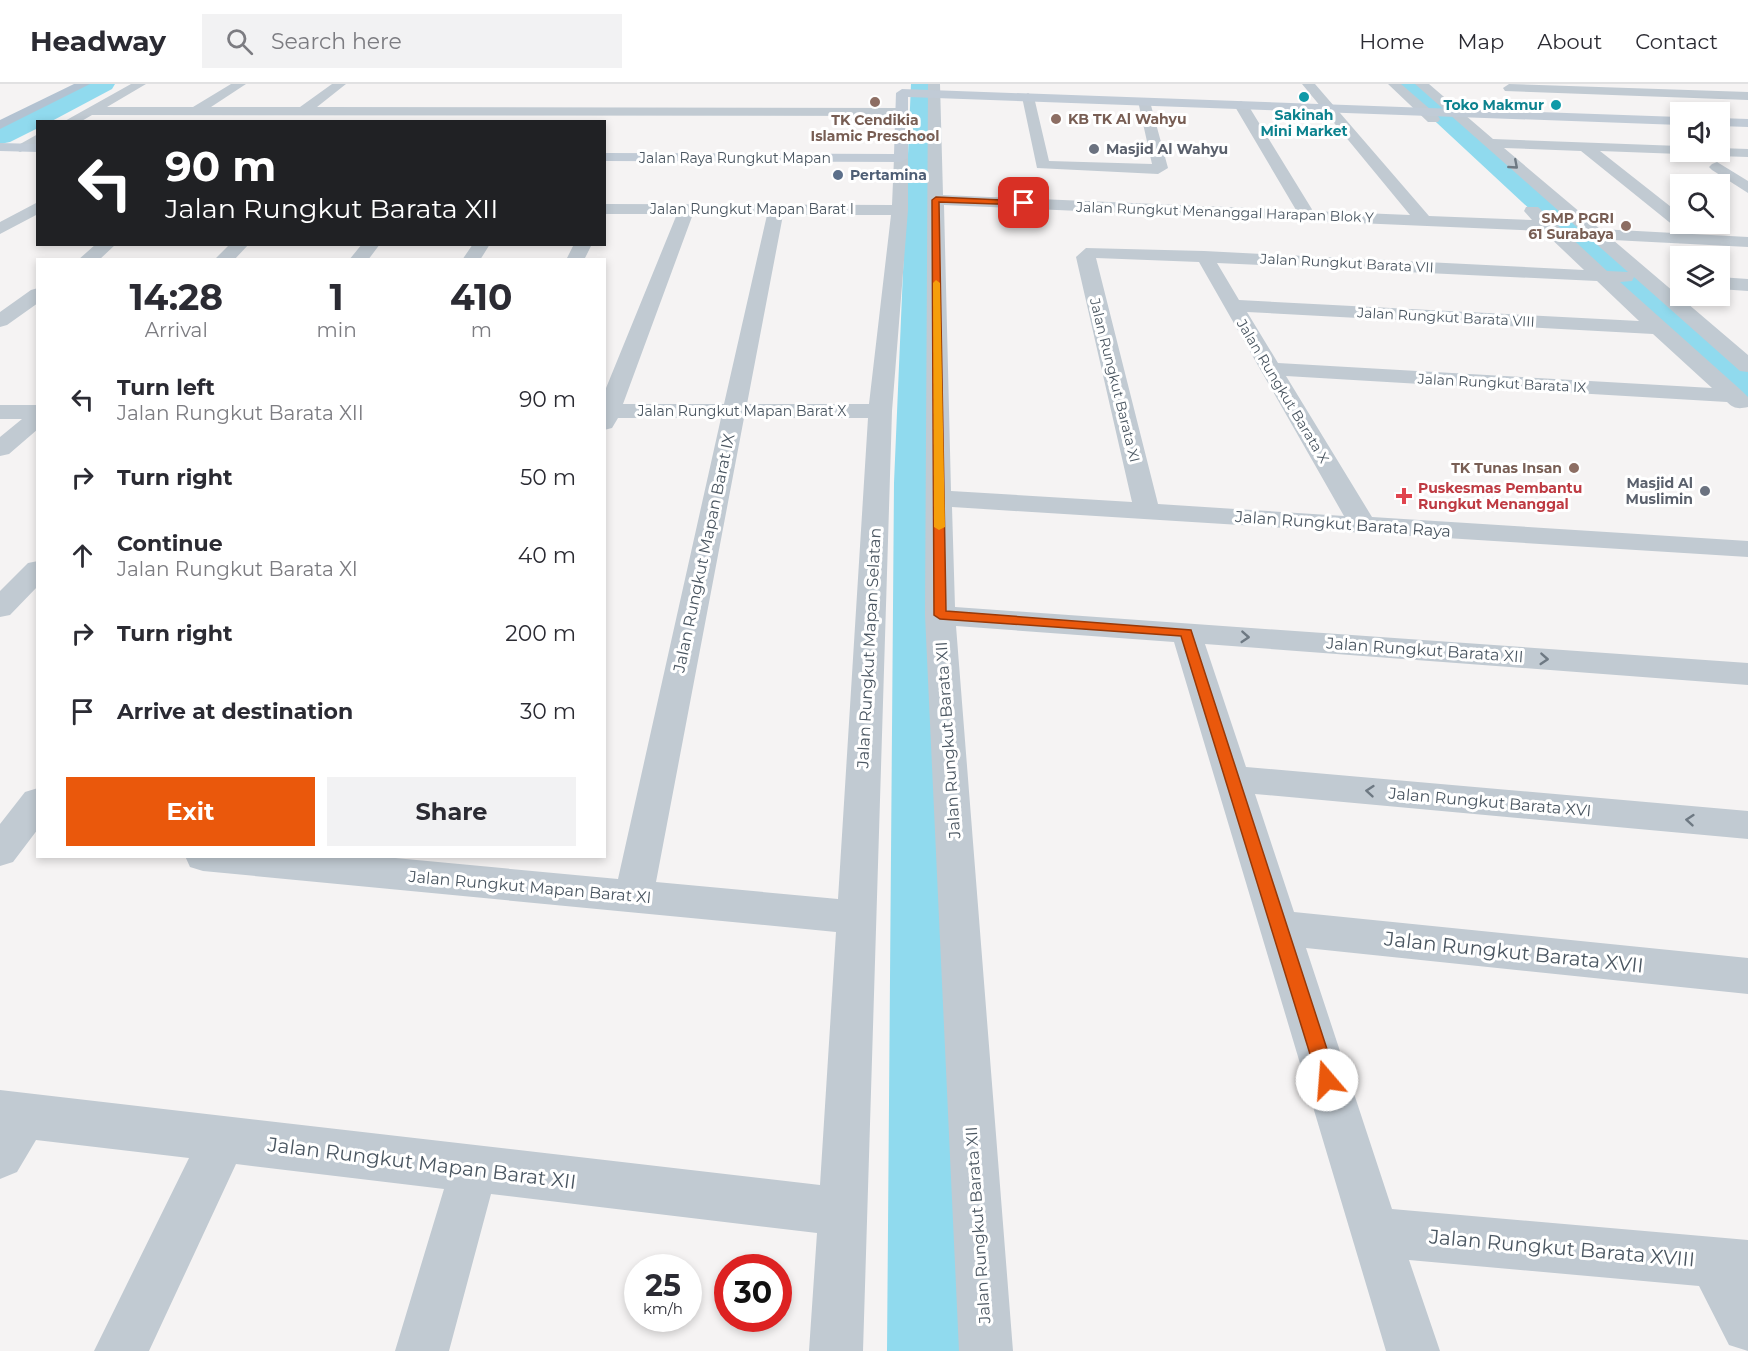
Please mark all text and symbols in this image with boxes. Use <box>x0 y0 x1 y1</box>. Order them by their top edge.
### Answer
search box <box>202 14 622 68</box>
text: Headway <box>30 24 166 58</box>
icon: search <box>223 25 256 58</box>
text: Search here <box>271 28 402 55</box>
text: Home <box>1359 29 1424 54</box>
text: Map <box>1457 29 1504 54</box>
text: About <box>1537 29 1602 54</box>
text: Contact <box>1635 29 1718 54</box>
marker: Sakinah Mini Market <box>1297 90 1311 104</box>
marker: TK Cendikia Islamic Preschool <box>868 95 882 109</box>
place label: Toko Makmur <box>1444 96 1544 114</box>
marker: Toko Makmur <box>1549 98 1563 112</box>
map controls <box>1670 102 1730 306</box>
button: sound <box>1670 102 1730 162</box>
place label: Sakinah Mini Market <box>1260 106 1348 140</box>
place label: KB TK Al Wahyu <box>1068 110 1187 128</box>
place label: TK Cendikia Islamic Preschool <box>811 111 939 145</box>
marker: KB TK Al Wahyu <box>1049 112 1063 126</box>
text: 90 m <box>165 140 276 192</box>
place label: Masjid Al Wahyu <box>1106 140 1228 158</box>
marker: Masjid Al Wahyu <box>1087 142 1101 156</box>
icon: left <box>66 144 144 222</box>
street label: Jalan Raya Rungkut Mapan <box>638 149 831 167</box>
one-way arrow <box>1507 158 1518 169</box>
place label: Pertamina <box>850 166 927 184</box>
marker: Pertamina <box>831 168 845 182</box>
button: search <box>1670 174 1730 234</box>
pin <box>998 177 1049 228</box>
icon: arrive <box>1007 186 1040 219</box>
text: Jalan Rungkut Barata XII <box>165 192 498 225</box>
street label: Jalan Rungkut Menanggal Harapan Blok Y <box>1075 198 1374 226</box>
street label: Jalan Rungkut Mapan Barat I <box>649 200 854 218</box>
place label: SMP PGRI 61 Surabaya <box>1528 209 1614 243</box>
marker: SMP PGRI 61 Surabaya <box>1619 219 1633 233</box>
button: layers <box>1670 246 1730 306</box>
street label: Jalan Rungkut Barata VII <box>1259 249 1434 277</box>
text: 14:28 <box>129 275 223 319</box>
text: 1 <box>330 275 344 319</box>
text: 410 <box>450 275 513 319</box>
street label: Jalan Rungkut Barata XI <box>1086 295 1144 464</box>
street label: Jalan Rungkut Barata VIII <box>1356 303 1535 331</box>
street label: Jalan Rungkut Barata X <box>1232 315 1333 466</box>
text: Arrival <box>145 318 208 342</box>
text: min <box>317 318 357 342</box>
text: m <box>471 318 492 342</box>
street label: Jalan Rungkut Barata IX <box>1416 370 1587 396</box>
text: Turn left <box>117 374 215 401</box>
icon: left <box>66 383 99 416</box>
text: 90 m <box>519 386 576 413</box>
text: Jalan Rungkut Barata XII <box>117 401 364 425</box>
street label: Jalan Rungkut Mapan Barat X <box>636 402 847 420</box>
street label: Jalan Rungkut Mapan Barat IX <box>669 431 739 675</box>
place label: TK Tunas Insan <box>1451 459 1562 477</box>
icon: right <box>66 461 99 494</box>
marker: TK Tunas Insan <box>1567 461 1581 475</box>
text: Turn right <box>117 464 232 491</box>
text: 50 m <box>520 464 576 491</box>
place label: Masjid Al Muslimin <box>1626 474 1693 508</box>
place label: Puskesmas Pembantu Rungkut Menanggal <box>1418 479 1582 513</box>
marker: Masjid Al Muslimin <box>1698 484 1712 498</box>
marker: Puskesmas Pembantu Rungkut Menanggal <box>1395 487 1413 505</box>
street label: Jalan Rungkut Barata Raya <box>1234 507 1451 541</box>
street label: Jalan Rungkut Mapan Selatan <box>853 527 885 770</box>
text: Continue <box>117 530 223 557</box>
icon: ahead <box>66 539 99 572</box>
text: 40 m <box>518 542 576 569</box>
text: Jalan Rungkut Barata XI <box>117 557 358 581</box>
icon: right <box>66 617 99 650</box>
text: Turn right <box>117 620 232 647</box>
text: 200 m <box>505 620 576 647</box>
one-way arrow <box>1240 630 1249 643</box>
street label: Jalan Rungkut Barata XII <box>1325 634 1524 666</box>
street label: Jalan Rungkut Barata XII <box>932 641 964 840</box>
one-way arrow <box>1539 652 1548 665</box>
icon: arrive <box>66 695 99 728</box>
text: Arrive at destination <box>117 698 353 725</box>
text: 30 m <box>520 698 576 725</box>
button: Exit <box>66 777 315 846</box>
button: Share <box>327 777 576 846</box>
street label: Jalan Rungkut Barata XVI <box>1387 784 1592 820</box>
one-way arrow <box>1365 785 1375 798</box>
one-way arrow <box>1685 814 1694 827</box>
street label: Jalan Rungkut Mapan Barat XI <box>407 867 652 907</box>
street label: Jalan Rungkut Barata XVII <box>1382 926 1645 978</box>
position arrow <box>1295 1048 1359 1112</box>
street label: Jalan Rungkut Barata XII <box>962 1126 994 1325</box>
street label: Jalan Rungkut Mapan Barat XII <box>265 1132 578 1194</box>
street label: Jalan Rungkut Barata XVIII <box>1427 1224 1696 1272</box>
speed limit sign: 30 <box>714 1254 792 1332</box>
text: 25 <box>645 1267 681 1304</box>
text: km/h <box>643 1299 683 1318</box>

